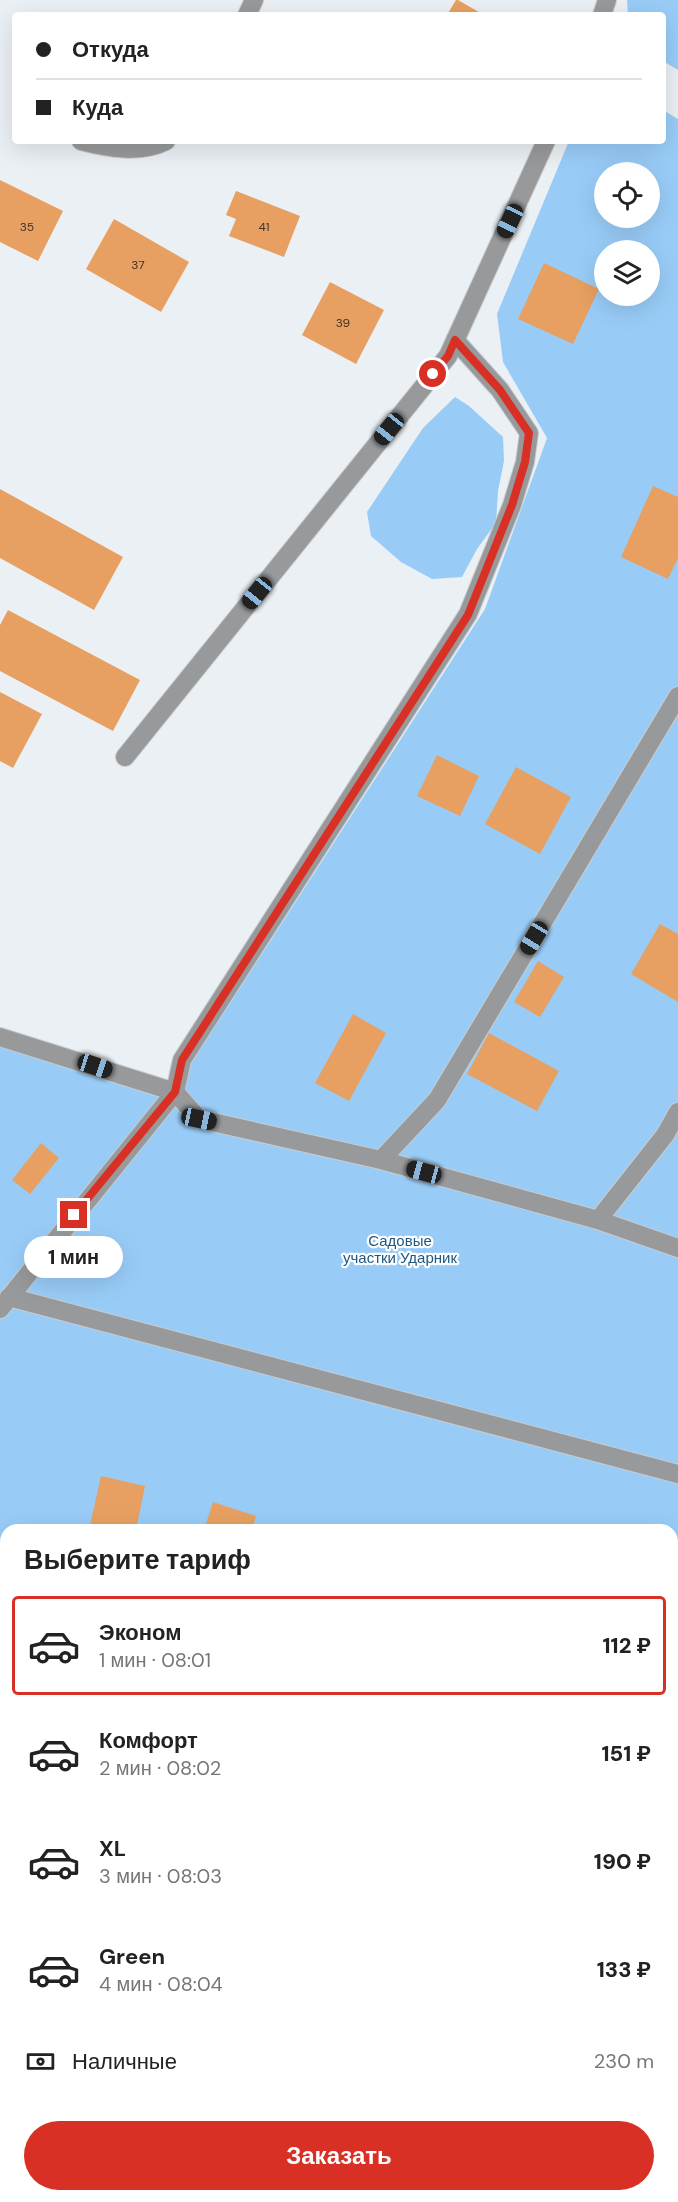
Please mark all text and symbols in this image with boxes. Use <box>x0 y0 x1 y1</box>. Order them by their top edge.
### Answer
text: Откуда <box>72 35 149 64</box>
text: Куда <box>72 93 123 122</box>
map controls <box>594 162 660 306</box>
button: locate <box>594 162 660 228</box>
car <box>494 201 526 241</box>
house number: 35 <box>20 219 34 235</box>
house number: 41 <box>258 219 270 235</box>
button: layers <box>594 240 660 306</box>
house number: 37 <box>131 257 145 273</box>
house number: 39 <box>336 315 350 331</box>
route start <box>419 360 446 387</box>
car <box>371 409 407 449</box>
car <box>239 573 275 613</box>
car <box>517 918 551 958</box>
car <box>75 1052 115 1080</box>
car <box>180 1106 218 1132</box>
car <box>404 1159 444 1185</box>
route end <box>60 1201 87 1228</box>
park label: Садовые участки Ударник <box>343 1231 457 1268</box>
callout: 1 мин <box>25 1236 124 1278</box>
text: 1 мин <box>48 1244 99 1270</box>
text: Выберите тариф <box>24 1542 251 1577</box>
text: Эконом <box>99 1618 182 1647</box>
icon: car <box>27 1619 81 1673</box>
text: 112 ₽ <box>602 1631 651 1660</box>
text: 1 мин · 08:01 <box>99 1647 211 1673</box>
text: Комфорт <box>99 1726 198 1755</box>
icon: car <box>27 1727 81 1781</box>
text: 151 ₽ <box>601 1739 651 1768</box>
text: 2 мин · 08:02 <box>99 1755 221 1781</box>
text: XL <box>99 1834 126 1863</box>
icon: car <box>27 1835 81 1889</box>
text: 190 ₽ <box>594 1847 651 1876</box>
text: 3 мин · 08:03 <box>99 1863 222 1889</box>
text: Green <box>99 1942 165 1971</box>
icon: car <box>27 1943 81 1997</box>
text: 133 ₽ <box>597 1955 651 1984</box>
text: 4 мин · 08:04 <box>99 1971 223 1997</box>
icon: cash <box>24 2045 57 2078</box>
text: Наличные <box>72 2047 177 2076</box>
text: 230 m <box>594 2048 654 2074</box>
button: Заказать <box>24 2121 654 2190</box>

